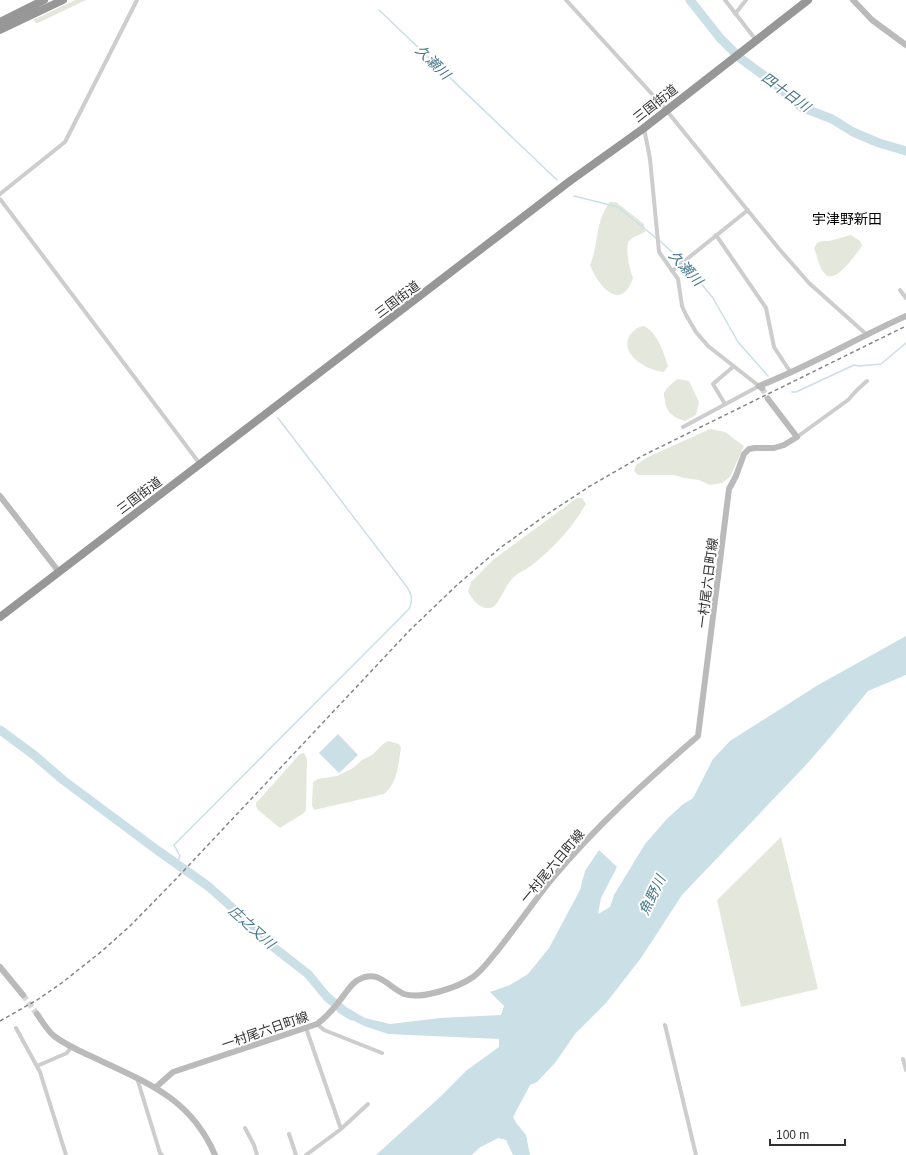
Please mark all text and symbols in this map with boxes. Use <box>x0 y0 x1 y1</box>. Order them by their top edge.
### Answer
water label: 久瀬川 <box>412 42 455 84</box>
water label: 四十日川 <box>759 69 815 116</box>
street label: 三国街道 <box>630 81 680 125</box>
district label: 宇津野新田 <box>812 211 882 227</box>
water label: 久瀬川 <box>666 247 708 290</box>
street label: 三国街道 <box>372 278 423 321</box>
street label: 三国街道 <box>114 474 165 517</box>
street label: 一村尾六日町線 <box>695 537 720 629</box>
street label: 一村尾六日町線 <box>517 827 587 906</box>
water label: 魚野川 <box>636 871 669 917</box>
water label: 庄之又川 <box>226 902 280 953</box>
street label: 一村尾六日町線 <box>220 1009 311 1052</box>
scale bar <box>770 1121 845 1147</box>
text: 100 m <box>776 1128 809 1142</box>

